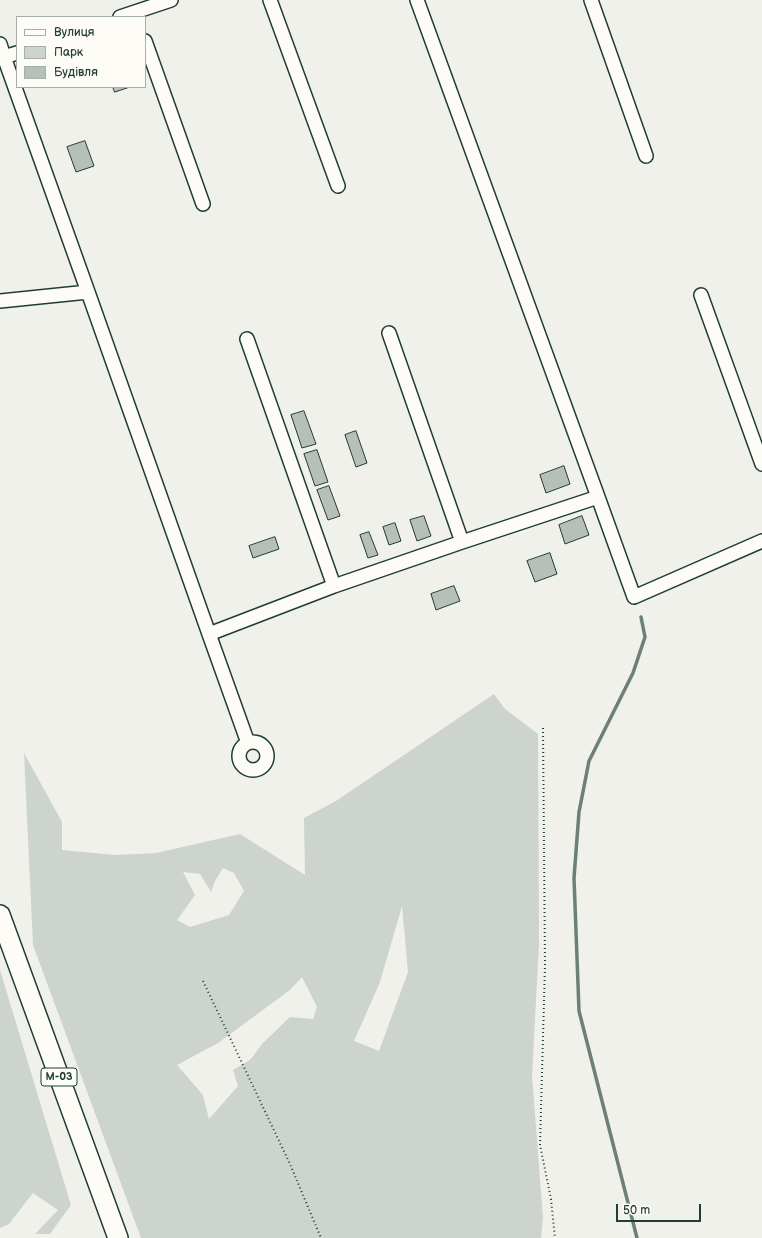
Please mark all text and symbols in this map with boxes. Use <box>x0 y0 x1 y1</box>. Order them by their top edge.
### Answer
legend <box>16 16 146 88</box>
text: Вулиця <box>54 25 94 40</box>
text: Парк <box>54 45 83 60</box>
text: Будівля <box>54 65 98 80</box>
road number: М-03 <box>41 1068 77 1086</box>
scale bar <box>618 1196 703 1222</box>
text: 50 m <box>623 1203 650 1218</box>

